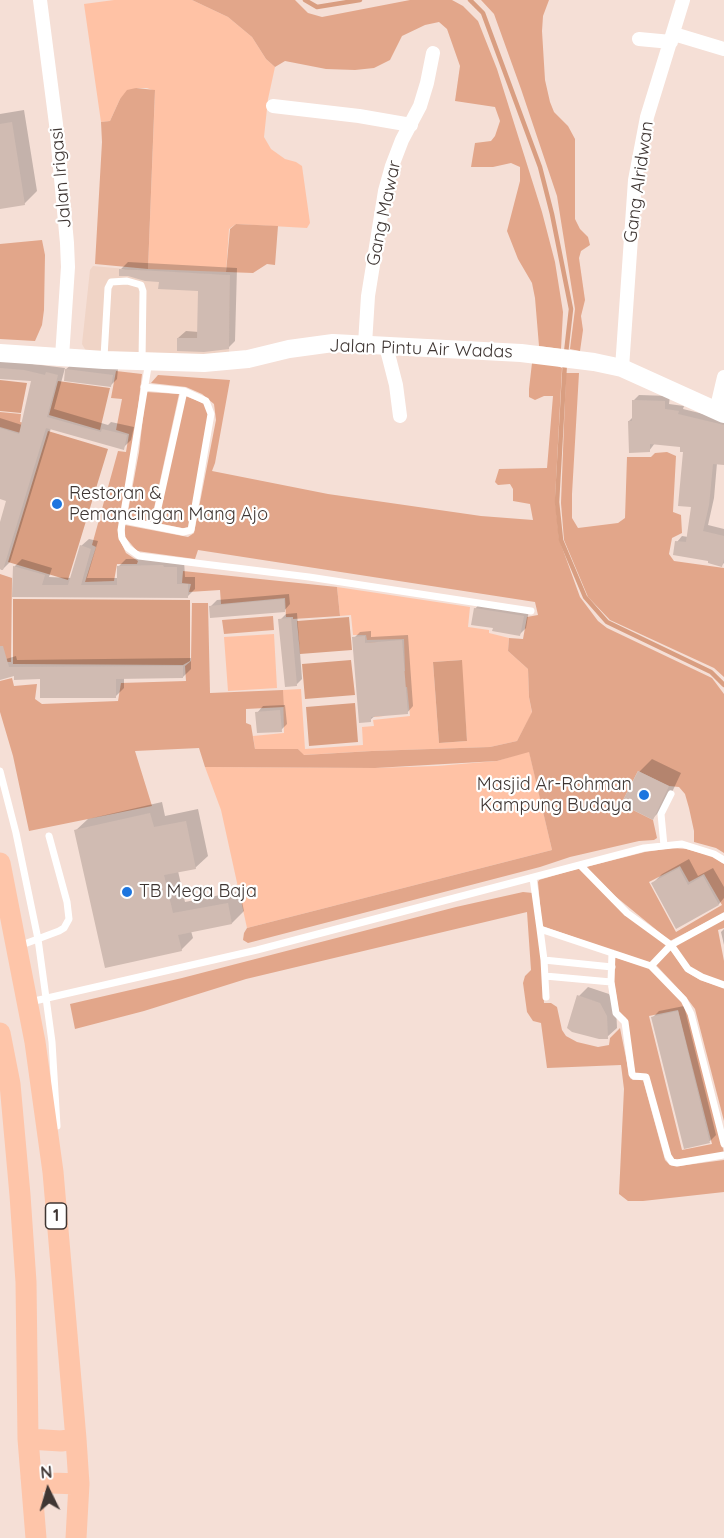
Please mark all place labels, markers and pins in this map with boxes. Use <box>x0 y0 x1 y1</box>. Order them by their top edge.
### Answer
place label: Restoran & Pemancingan Mang Ajo <box>69 483 268 526</box>
marker: Restoran & Pemancingan Mang Ajo <box>50 497 64 511</box>
place label: Masjid Ar-Rohman Kampung Budaya <box>477 774 632 816</box>
marker: Masjid Ar-Rohman Kampung Budaya <box>637 788 651 802</box>
place label: TB Mega Baja <box>139 881 257 903</box>
marker: TB Mega Baja <box>120 885 134 899</box>

